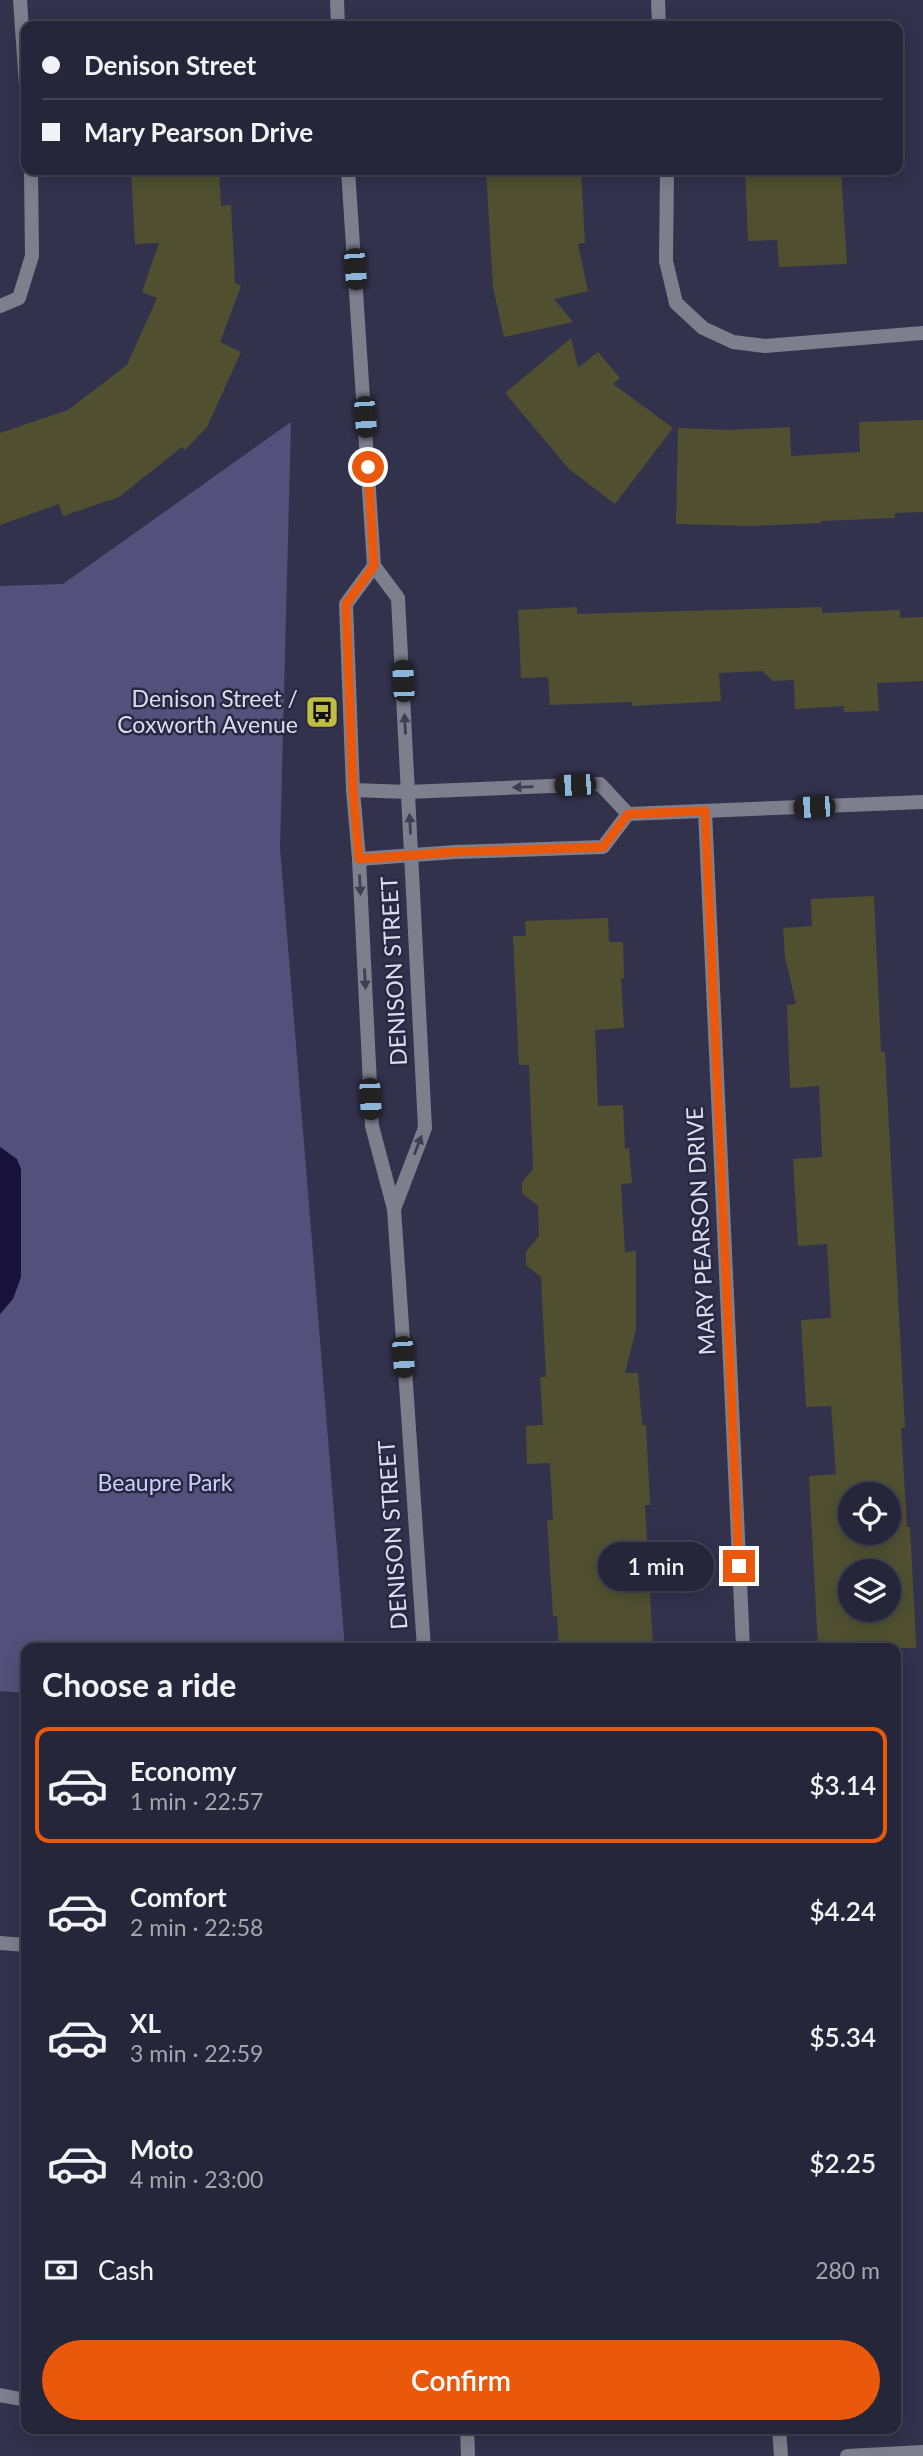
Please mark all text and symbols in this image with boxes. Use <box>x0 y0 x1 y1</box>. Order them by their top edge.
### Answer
text: Denison Street <box>84 49 256 81</box>
text: Mary Pearson Drive <box>84 116 313 148</box>
car <box>344 247 367 291</box>
car <box>354 395 377 439</box>
route start <box>352 451 384 483</box>
car <box>392 659 415 703</box>
place label: Denison Street / Coxworth Avenue <box>117 684 298 738</box>
bus stop icon: Denison Street / Coxworth Avenue <box>303 693 341 731</box>
one-way arrow <box>399 712 410 734</box>
car <box>554 774 597 796</box>
one-way arrow <box>512 782 534 793</box>
car <box>793 796 836 818</box>
one-way arrow <box>404 812 415 834</box>
one-way arrow <box>355 874 366 896</box>
street label: DENISON STREET <box>374 875 412 1067</box>
one-way arrow <box>359 969 370 991</box>
car <box>359 1077 382 1121</box>
street label: MARY PEARSON DRIVE <box>680 1106 720 1356</box>
one-way arrow <box>413 1134 424 1155</box>
car <box>392 1335 415 1379</box>
street label: DENISON STREET <box>371 1439 413 1631</box>
park label: Beaupre Park <box>98 1468 233 1496</box>
map controls <box>838 1482 901 1622</box>
button: locate <box>838 1482 901 1545</box>
callout: 1 min <box>599 1542 714 1590</box>
route end <box>723 1550 755 1582</box>
text: 1 min <box>628 1552 684 1580</box>
button: layers <box>838 1559 901 1622</box>
text: Choose a ride <box>42 1665 236 1704</box>
icon: car <box>46 1754 109 1817</box>
text: Economy <box>130 1755 236 1787</box>
text: $3.14 <box>810 1769 876 1801</box>
text: 1 min · 22:57 <box>130 1787 263 1815</box>
icon: car <box>46 1880 109 1943</box>
text: Comfort <box>130 1881 227 1913</box>
text: $4.24 <box>810 1895 876 1927</box>
text: 2 min · 22:58 <box>130 1913 263 1941</box>
icon: car <box>46 2006 109 2069</box>
text: XL <box>130 2007 161 2039</box>
text: $5.34 <box>810 2021 876 2053</box>
text: 3 min · 22:59 <box>130 2039 263 2067</box>
icon: car <box>46 2132 109 2195</box>
text: Moto <box>130 2133 193 2165</box>
text: $2.25 <box>810 2147 876 2179</box>
text: 4 min · 23:00 <box>130 2165 263 2193</box>
icon: cash <box>42 2251 80 2289</box>
text: Cash <box>98 2254 154 2286</box>
text: 280 m <box>815 2256 880 2284</box>
button: Confirm <box>42 2340 880 2420</box>

